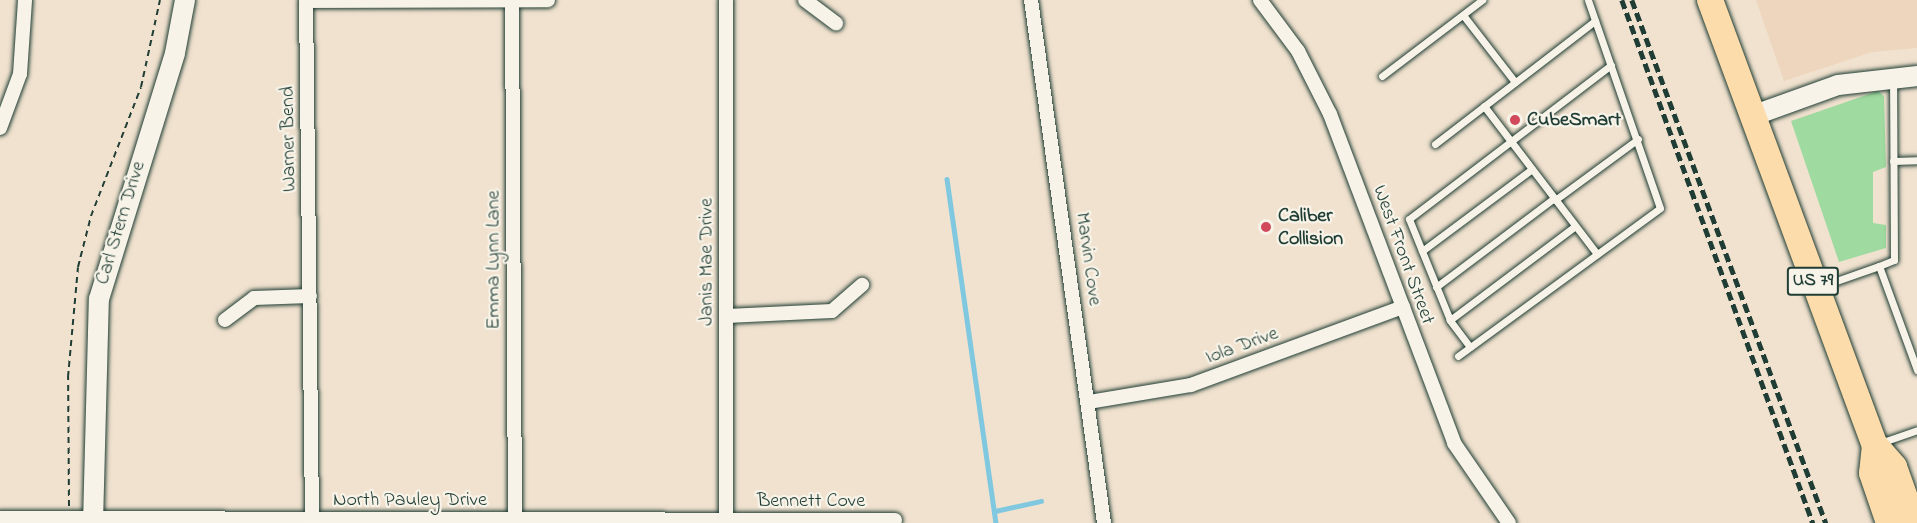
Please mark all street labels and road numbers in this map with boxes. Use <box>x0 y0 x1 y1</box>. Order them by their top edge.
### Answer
street label: Warner Bend <box>276 86 302 192</box>
street label: Carl Stern Drive <box>91 158 151 288</box>
street label: West Front Street <box>1367 182 1439 328</box>
street label: Emma Lynn Lane <box>482 190 506 330</box>
street label: Janis Mae Drive <box>695 198 719 326</box>
street label: Marvin Cove <box>1070 211 1106 307</box>
road number: US 79 <box>1786 266 1840 296</box>
street label: Iola Drive <box>1202 322 1282 370</box>
street label: North Pauley Drive <box>333 488 487 512</box>
street label: Bennett Cove <box>757 489 865 513</box>

